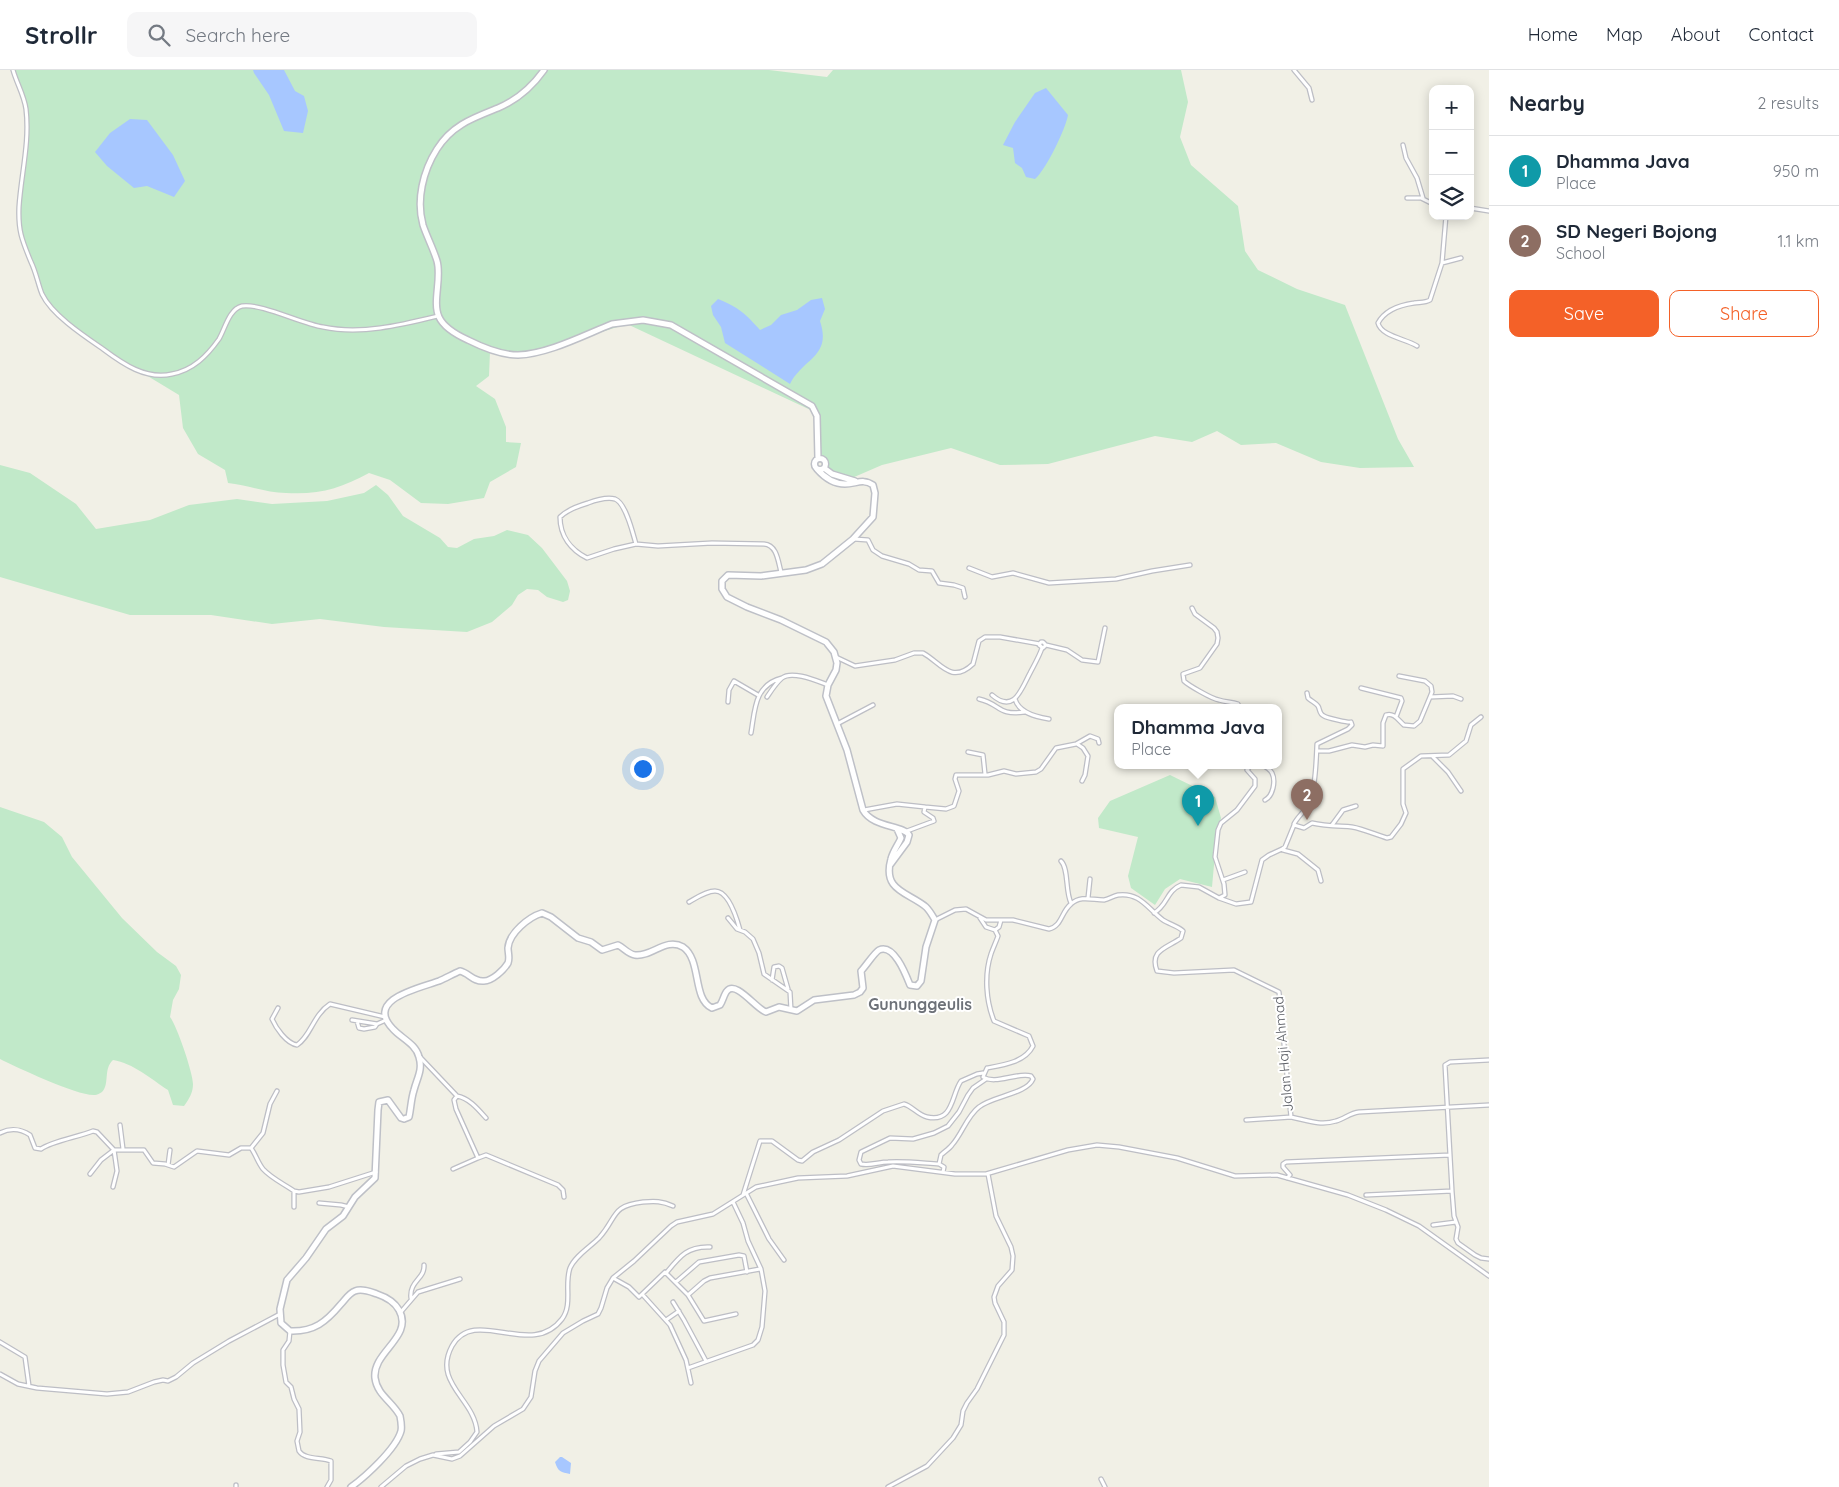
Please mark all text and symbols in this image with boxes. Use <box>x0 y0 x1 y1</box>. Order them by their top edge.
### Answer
search box <box>127 12 477 57</box>
text: Strollr <box>25 20 97 50</box>
icon: search <box>145 21 173 49</box>
text: Search here <box>185 23 290 47</box>
text: Home <box>1528 23 1578 46</box>
text: Map <box>1606 23 1643 46</box>
text: About <box>1671 23 1721 46</box>
text: Contact <box>1749 23 1814 46</box>
map controls <box>1429 85 1474 220</box>
button: + <box>1429 85 1474 130</box>
text: Nearby <box>1509 90 1585 116</box>
text: 2 results <box>1757 93 1819 113</box>
button: − <box>1429 130 1474 175</box>
text: Dhamma Java <box>1556 149 1690 173</box>
text: 1 <box>1522 161 1528 181</box>
text: 950 m <box>1773 161 1819 181</box>
text: Place <box>1556 173 1596 193</box>
button: layers <box>1429 175 1474 220</box>
text: SD Negeri Bojong <box>1556 219 1717 243</box>
text: 2 <box>1520 231 1530 251</box>
text: 1.1 km <box>1777 231 1819 251</box>
text: School <box>1556 243 1605 263</box>
button: Save <box>1509 290 1659 337</box>
button: Share <box>1669 290 1819 337</box>
popup <box>1114 704 1282 769</box>
text: Dhamma Java <box>1131 715 1265 739</box>
text: Place <box>1131 739 1171 759</box>
your location <box>630 756 656 782</box>
pin: 2 <box>1291 779 1323 820</box>
pin: 1 <box>1182 785 1214 826</box>
district label: Gununggeulis <box>868 994 972 1014</box>
street label: Jalan Haji Ahmad <box>1269 995 1297 1113</box>

